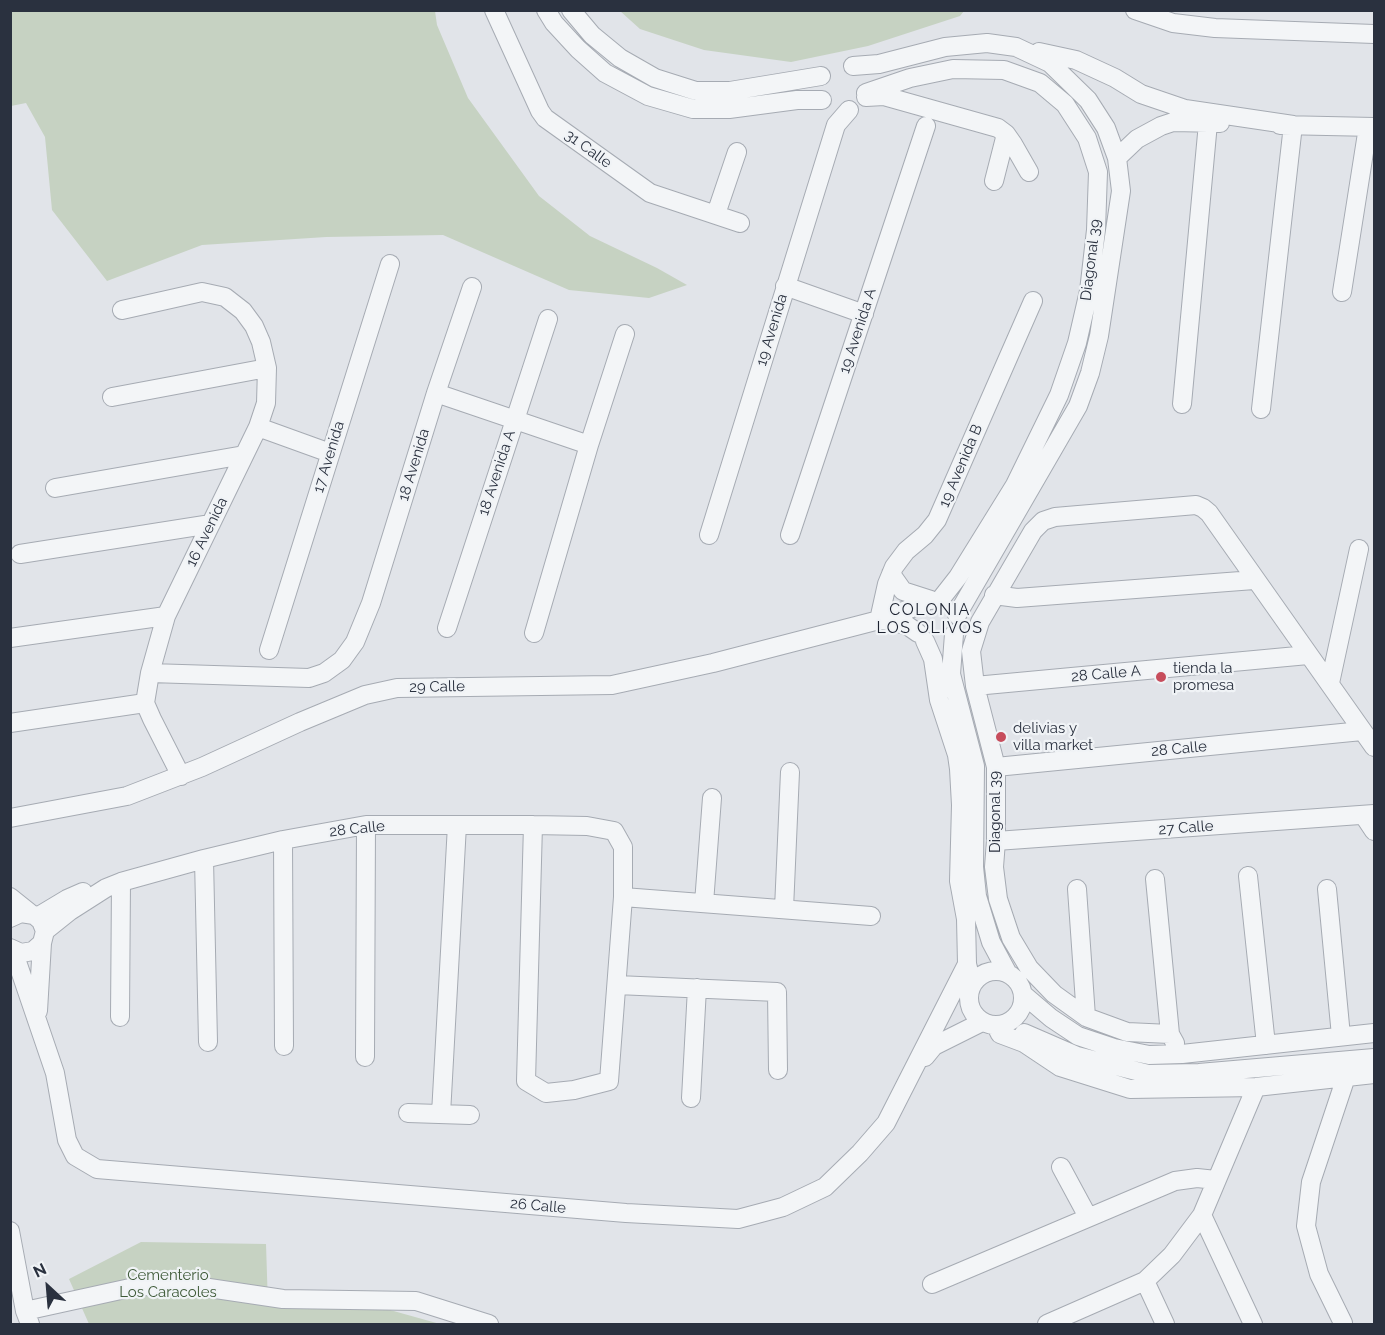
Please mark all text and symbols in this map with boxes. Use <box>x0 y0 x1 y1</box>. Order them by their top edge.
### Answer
street label: 31 Calle <box>561 126 615 172</box>
street label: Diagonal 39 <box>1077 218 1105 302</box>
street label: 19 Avenida A <box>836 286 880 376</box>
street label: 19 Avenida <box>752 292 792 368</box>
street label: 17 Avenida <box>310 419 348 495</box>
street label: 19 Avenida B <box>935 422 987 510</box>
street label: 18 Avenida <box>394 427 434 503</box>
street label: 18 Avenida A <box>475 428 519 518</box>
street label: 16 Avenida <box>182 494 232 570</box>
district label: COLONIA LOS OLIVOS <box>876 600 984 638</box>
place label: tienda la promesa <box>1173 659 1234 694</box>
street label: 28 Calle A <box>1070 662 1142 686</box>
marker: tienda la promesa <box>1154 670 1168 684</box>
street label: 29 Calle <box>409 678 465 696</box>
place label: delivias y villa market <box>1013 719 1093 754</box>
marker: delivias y villa market <box>994 730 1008 744</box>
street label: 28 Calle <box>1150 738 1208 760</box>
street label: Diagonal 39 <box>986 771 1004 853</box>
street label: 28 Calle <box>328 817 386 841</box>
street label: 27 Calle <box>1158 817 1214 839</box>
street label: 26 Calle <box>509 1195 567 1217</box>
north arrow <box>18 1257 78 1317</box>
text: N <box>30 1259 50 1282</box>
park label: Cementerio Los Caracoles <box>119 1266 217 1301</box>

